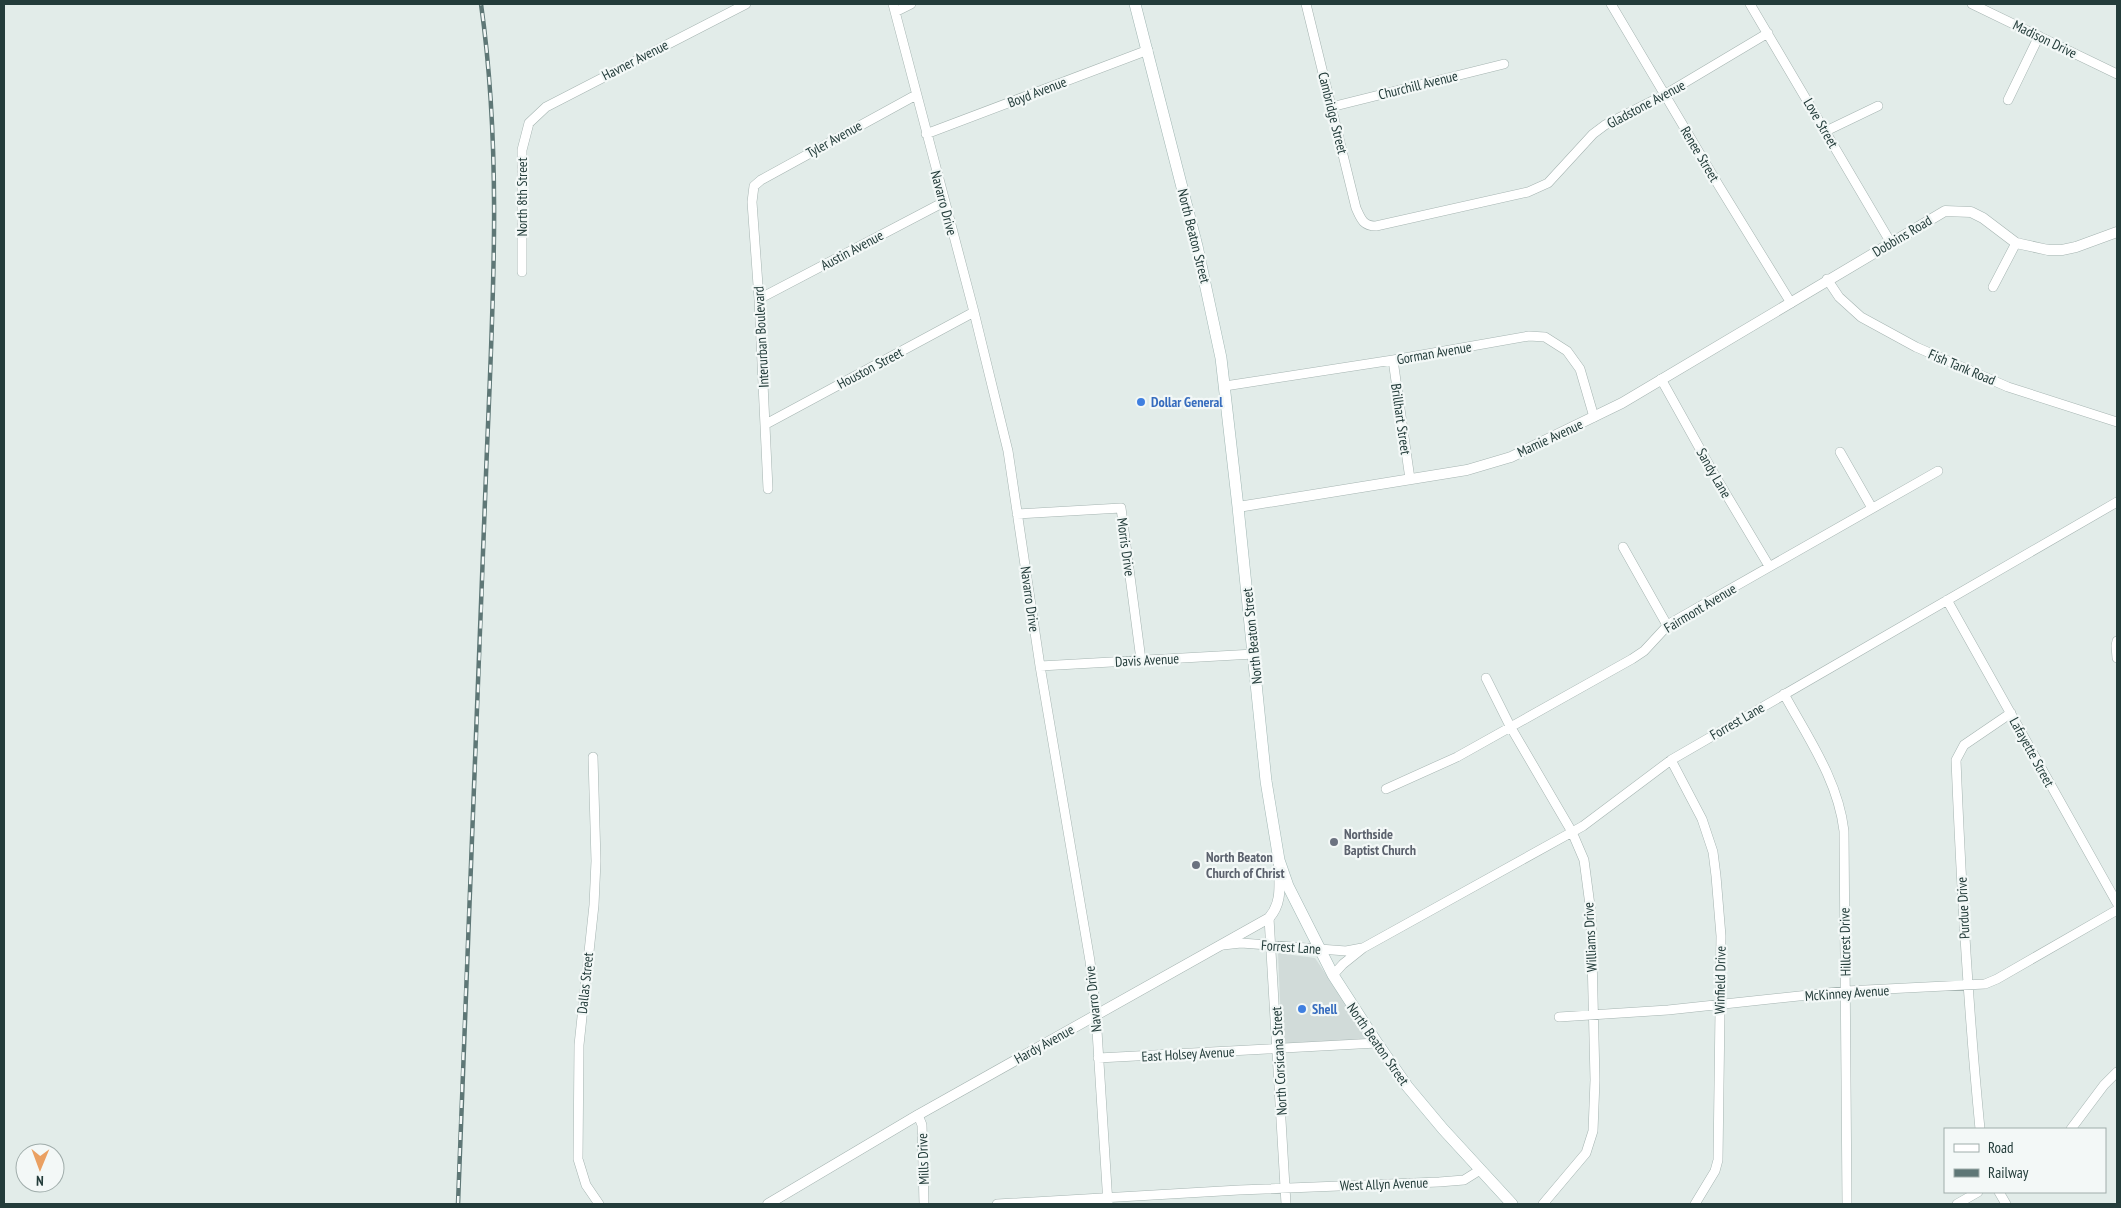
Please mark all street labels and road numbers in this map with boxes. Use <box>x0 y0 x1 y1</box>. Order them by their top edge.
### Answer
street label: Madison Drive <box>2010 16 2080 62</box>
street label: Havner Avenue <box>599 35 671 84</box>
street label: Churchill Avenue <box>1376 66 1460 104</box>
street label: Cambridge Street <box>1314 70 1352 156</box>
street label: Boyd Avenue <box>1005 72 1069 111</box>
street label: Gladstone Avenue <box>1604 76 1688 132</box>
street label: Love Street <box>1800 95 1842 151</box>
street label: Tyler Avenue <box>803 116 865 162</box>
street label: Renee Street <box>1676 123 1724 185</box>
street label: North 8th Street <box>513 157 531 237</box>
street label: Navarro Drive <box>927 169 961 238</box>
street label: North Beaton Street <box>1174 187 1214 285</box>
street label: Dobbins Road <box>1869 211 1935 261</box>
street label: Austin Avenue <box>818 226 887 274</box>
street label: Interurban Boulevard <box>749 286 773 388</box>
street label: Gorman Avenue <box>1395 338 1473 368</box>
street label: Houston Street <box>834 343 906 393</box>
street label: Fish Tank Road <box>1926 345 1998 389</box>
street label: Brillhart Street <box>1387 382 1415 456</box>
street label: Mamie Avenue <box>1514 415 1586 461</box>
street label: Sandy Lane <box>1693 445 1736 501</box>
street label: Morris Drive <box>1113 517 1139 578</box>
street label: Navarro Drive <box>1016 565 1044 633</box>
street label: Fairmont Avenue <box>1660 579 1740 637</box>
street label: North Beaton Street <box>1238 587 1266 685</box>
street label: Davis Avenue <box>1114 649 1180 671</box>
street label: Forrest Lane <box>1707 698 1768 744</box>
street label: Lafayette Street <box>2006 714 2059 790</box>
street label: Purdue Drive <box>1952 876 1974 940</box>
street label: Williams Drive <box>1579 901 1601 972</box>
street label: Hillcrest Drive <box>1835 907 1855 976</box>
street label: Forrest Lane <box>1260 936 1322 958</box>
street label: Winfield Drive <box>1710 946 1730 1014</box>
street label: Dallas Street <box>573 951 597 1015</box>
street label: Navarro Drive <box>1081 965 1105 1033</box>
street label: McKinney Avenue <box>1804 981 1890 1005</box>
street label: North Beaton Street <box>1343 999 1413 1089</box>
street label: North Corsicana Street <box>1267 1006 1291 1116</box>
street label: Hardy Avenue <box>1011 1020 1077 1068</box>
street label: East Holsey Avenue <box>1141 1043 1235 1065</box>
street label: Mills Drive <box>913 1133 933 1185</box>
street label: West Allyn Avenue <box>1340 1173 1429 1195</box>

